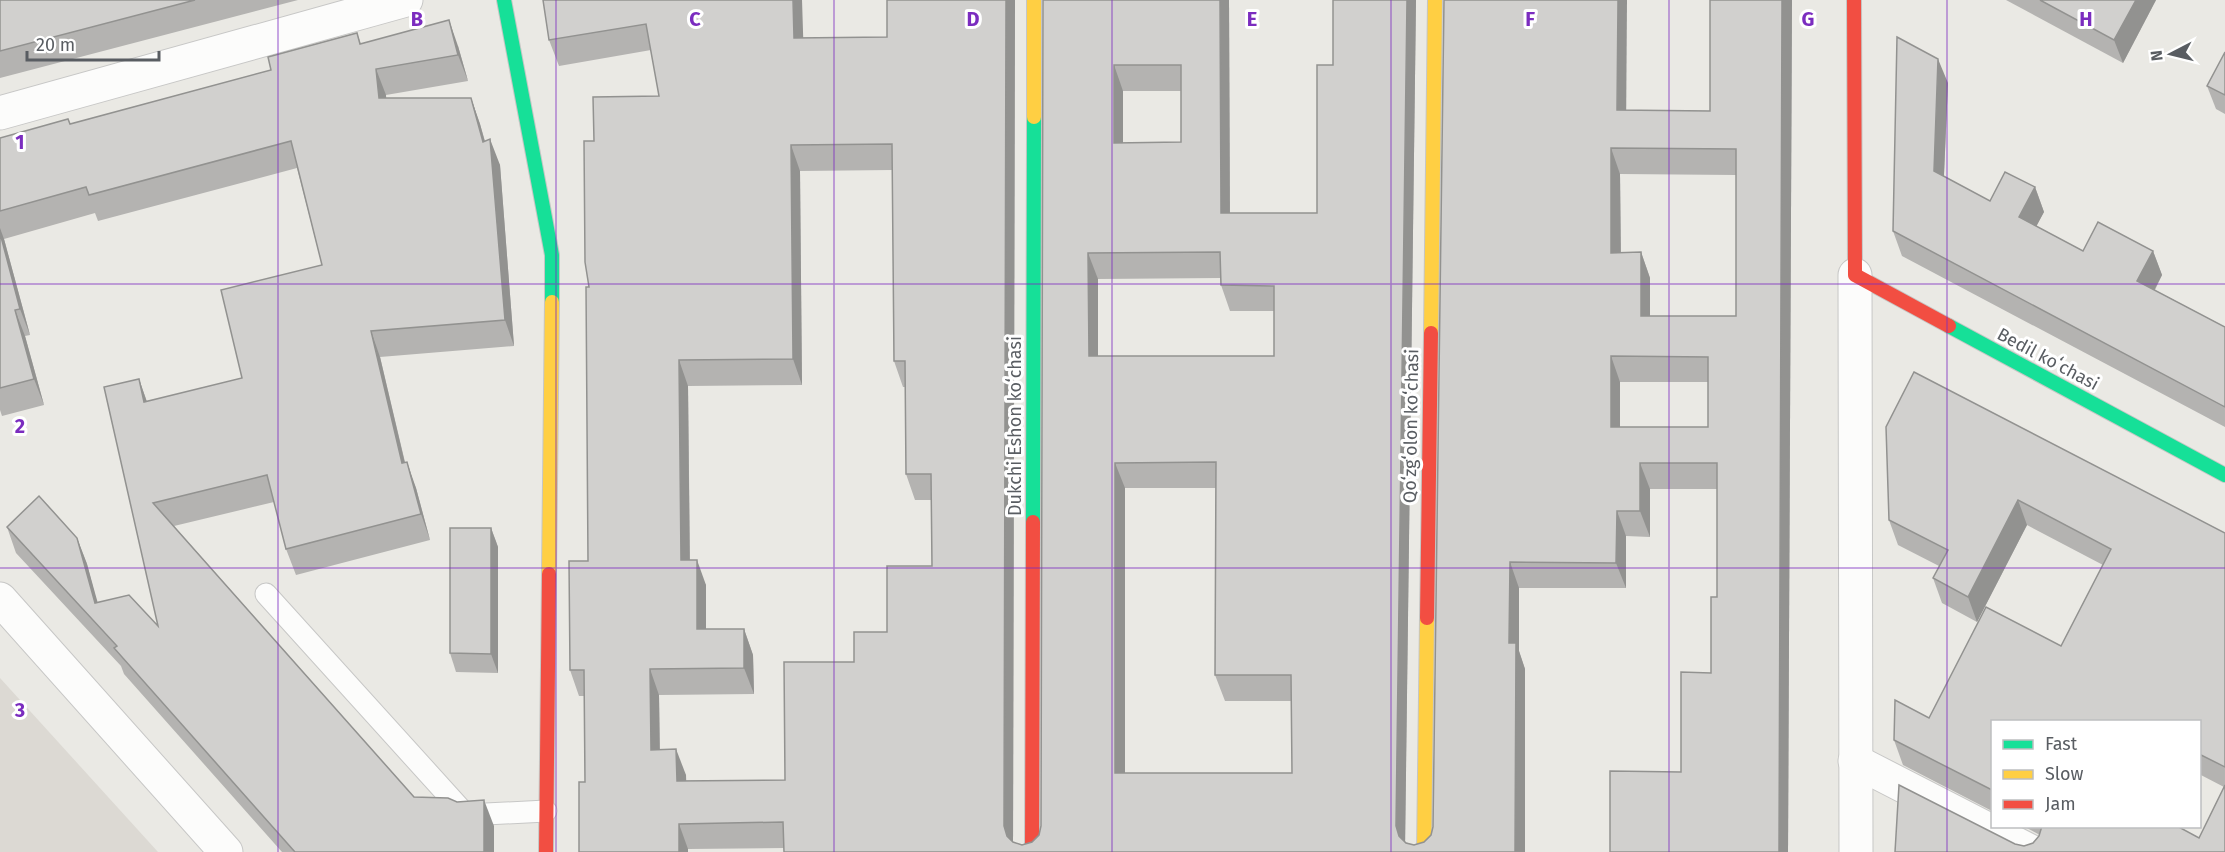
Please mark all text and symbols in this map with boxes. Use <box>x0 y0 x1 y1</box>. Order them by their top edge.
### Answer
text: B <box>411 7 423 31</box>
text: C <box>689 7 701 31</box>
text: D <box>966 7 980 31</box>
text: E <box>1247 7 1257 31</box>
text: F <box>1525 7 1535 31</box>
text: G <box>1802 7 1814 31</box>
text: H <box>2079 7 2093 31</box>
scale bar <box>27 24 159 62</box>
north arrow <box>2141 24 2201 84</box>
text: 20 m <box>36 34 75 56</box>
text: N <box>2147 49 2167 62</box>
text: 1 <box>15 130 25 154</box>
street label: Bedil koʻchasi <box>1993 323 2103 395</box>
street label: Dukchi Eshon koʻchasi <box>1004 336 1026 516</box>
street label: Qoʻzgʻolon koʻchasi <box>1399 349 1423 503</box>
text: 2 <box>15 414 25 438</box>
text: 3 <box>14 698 25 722</box>
legend <box>1991 720 2201 828</box>
text: Fast <box>2045 733 2078 755</box>
text: Slow <box>2045 763 2084 785</box>
text: Jam <box>2045 793 2076 815</box>

